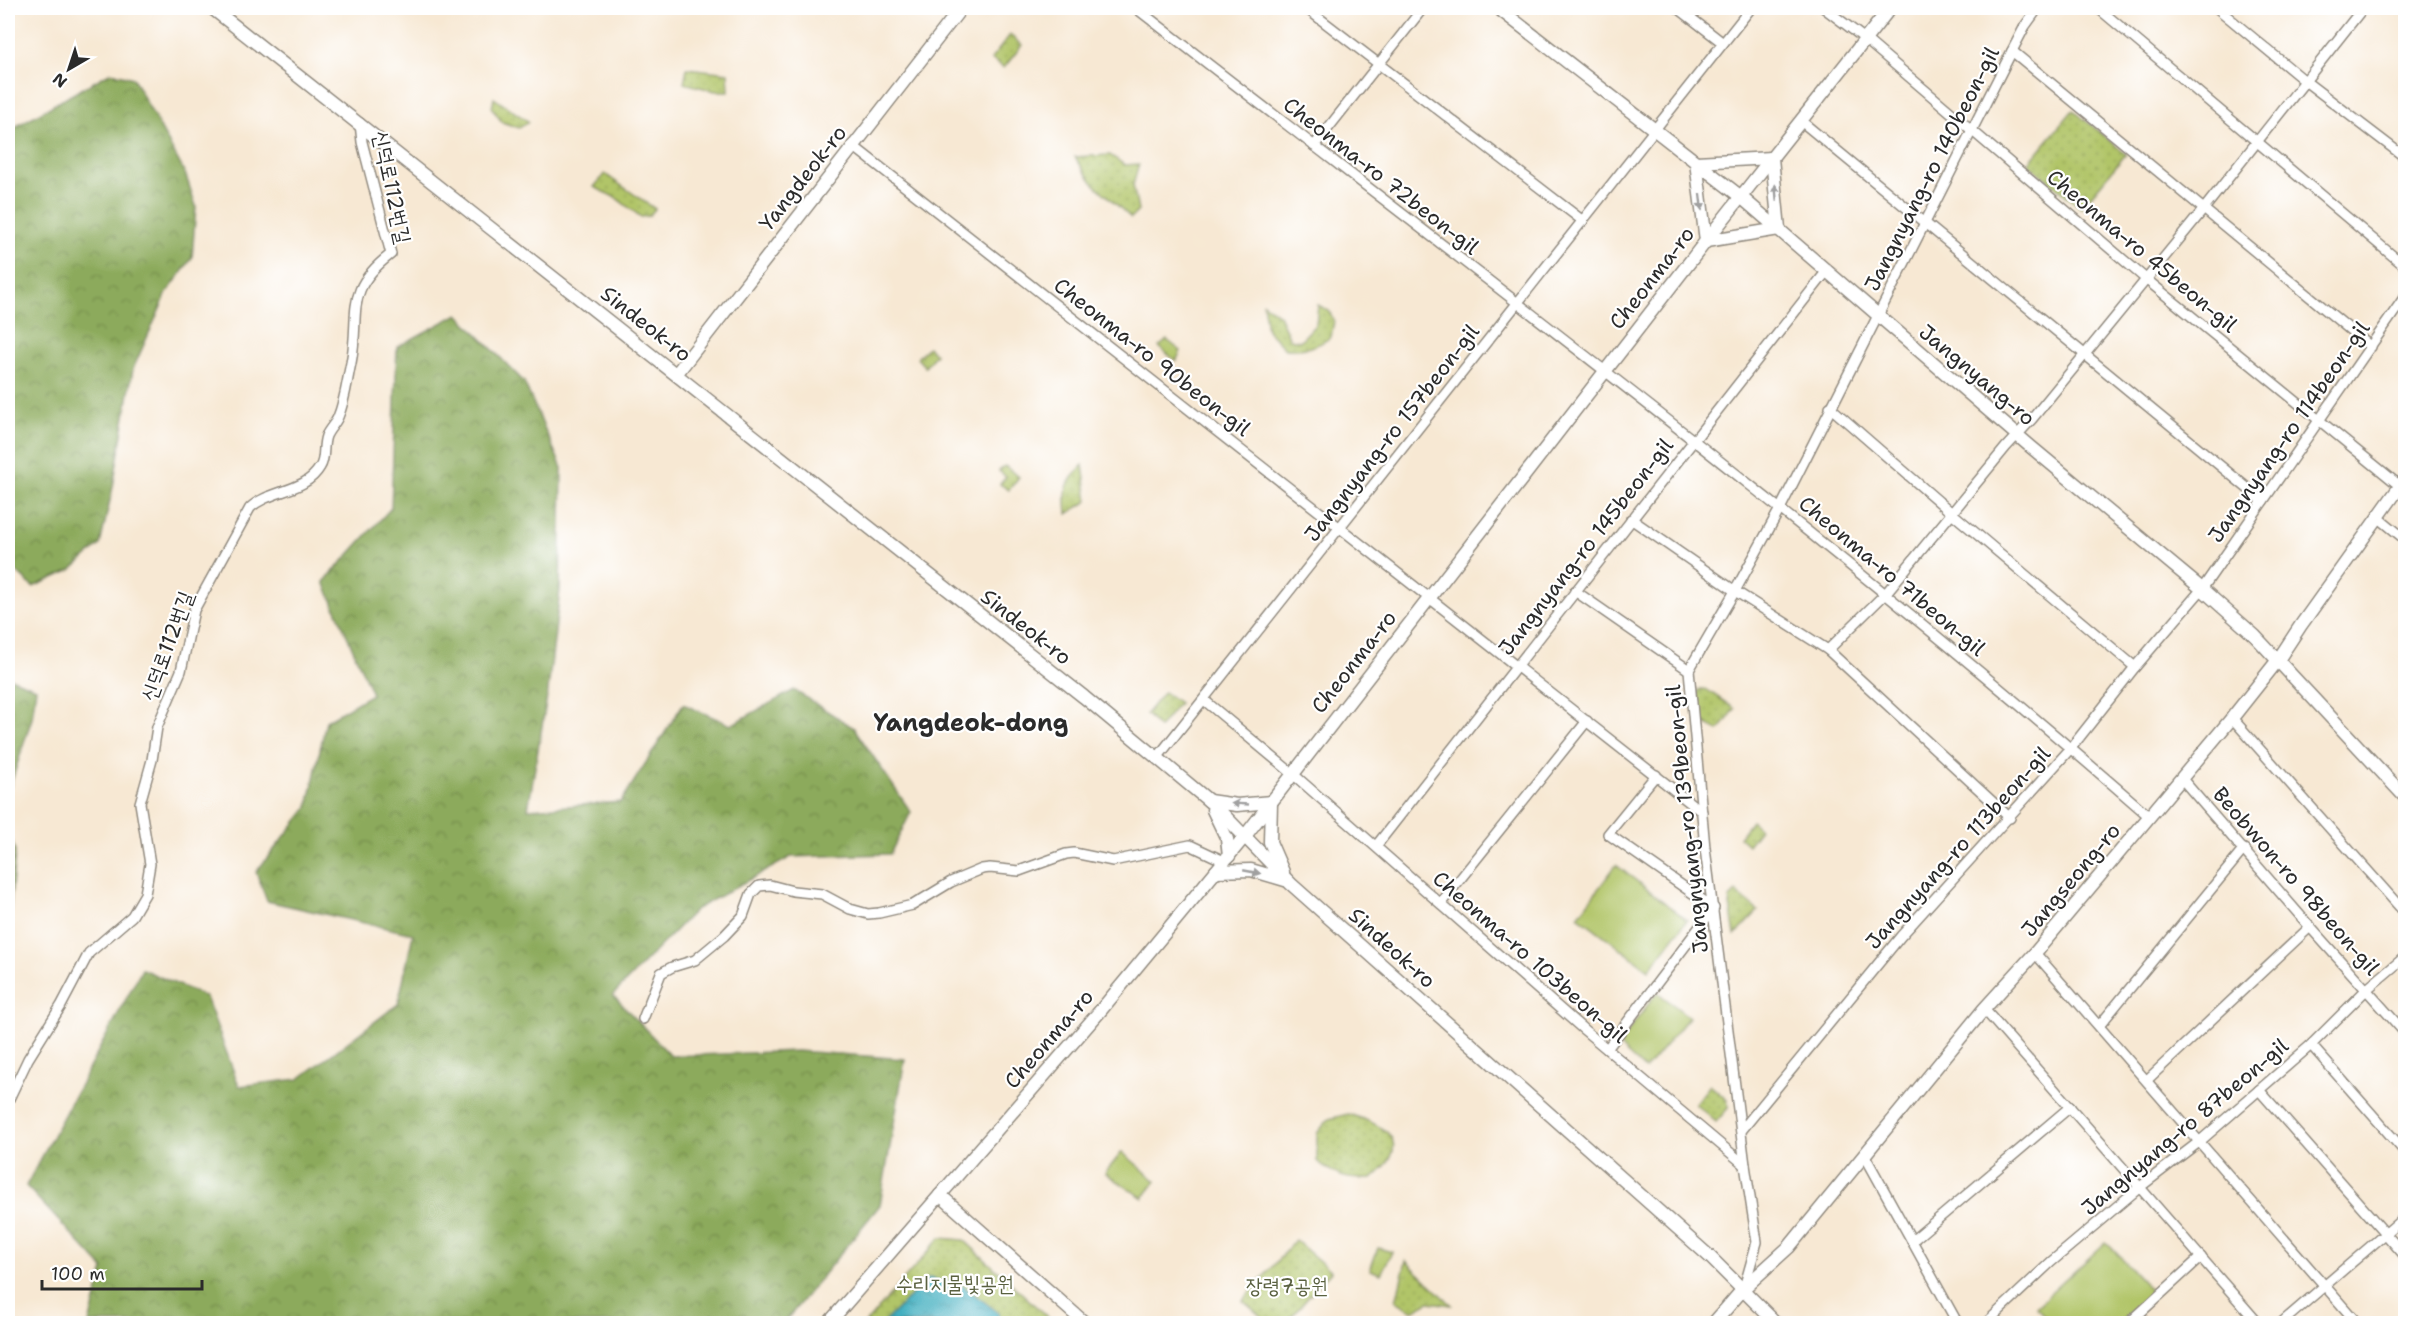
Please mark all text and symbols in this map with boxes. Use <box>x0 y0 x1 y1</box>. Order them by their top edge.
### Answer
north arrow <box>39 39 99 99</box>
street label: Jangnyang-ro 140beon-gil <box>1858 41 2006 296</box>
text: N <box>48 68 71 92</box>
street label: Cheonma-ro 72beon-gil <box>1277 91 1485 262</box>
street label: Yangdeok-ro <box>753 120 853 236</box>
street label: 신덕로112번길 <box>366 128 418 246</box>
street label: Cheonma-ro 45beon-gil <box>2041 163 2243 339</box>
one-way arrow <box>1771 184 1780 203</box>
one-way arrow <box>1696 192 1706 211</box>
street label: Cheonma-ro <box>1603 221 1701 335</box>
street label: Cheonma-ro 90beon-gil <box>1048 271 1257 443</box>
street label: Sindeok-ro <box>595 280 697 368</box>
street label: Jangnyang-ro 114beon-gil <box>2202 315 2377 548</box>
street label: Jangnyang-ro 157beon-gil <box>1298 318 1486 547</box>
street label: Jangnyang-ro <box>1913 318 2041 432</box>
street label: Jangnyang-ro 145beon-gil <box>1492 432 1680 661</box>
street label: Cheonma-ro 71beon-gil <box>1793 490 1992 663</box>
street label: Sindeok-ro <box>975 583 1077 671</box>
street label: 신덕로112번길 <box>134 587 200 705</box>
street label: Cheonma-ro <box>1305 605 1403 719</box>
street label: Jangnyang-ro 139beon-gil <box>1659 683 1715 955</box>
district label: Yangdeok-dong <box>874 707 1068 739</box>
street label: Jangnyang-ro 113beon-gil <box>1859 740 2057 955</box>
street label: Beobwon-ro 98beon-gil <box>2206 781 2386 982</box>
one-way arrow <box>1230 800 1249 809</box>
street label: Jangseong-ro <box>2015 817 2127 943</box>
street label: Cheonma-ro 103beon-gil <box>1427 865 1634 1050</box>
one-way arrow <box>1243 868 1262 877</box>
street label: Sindeok-ro <box>1343 902 1441 994</box>
street label: Cheonma-ro <box>998 983 1100 1095</box>
street label: Jangnyang-ro 87beon-gil <box>2076 1032 2295 1222</box>
scale bar <box>42 1253 202 1291</box>
text: 100 m <box>51 1262 105 1286</box>
park label: 수리지물빛공원 <box>896 1270 1014 1298</box>
park label: 장령7공원 <box>1246 1272 1328 1300</box>

